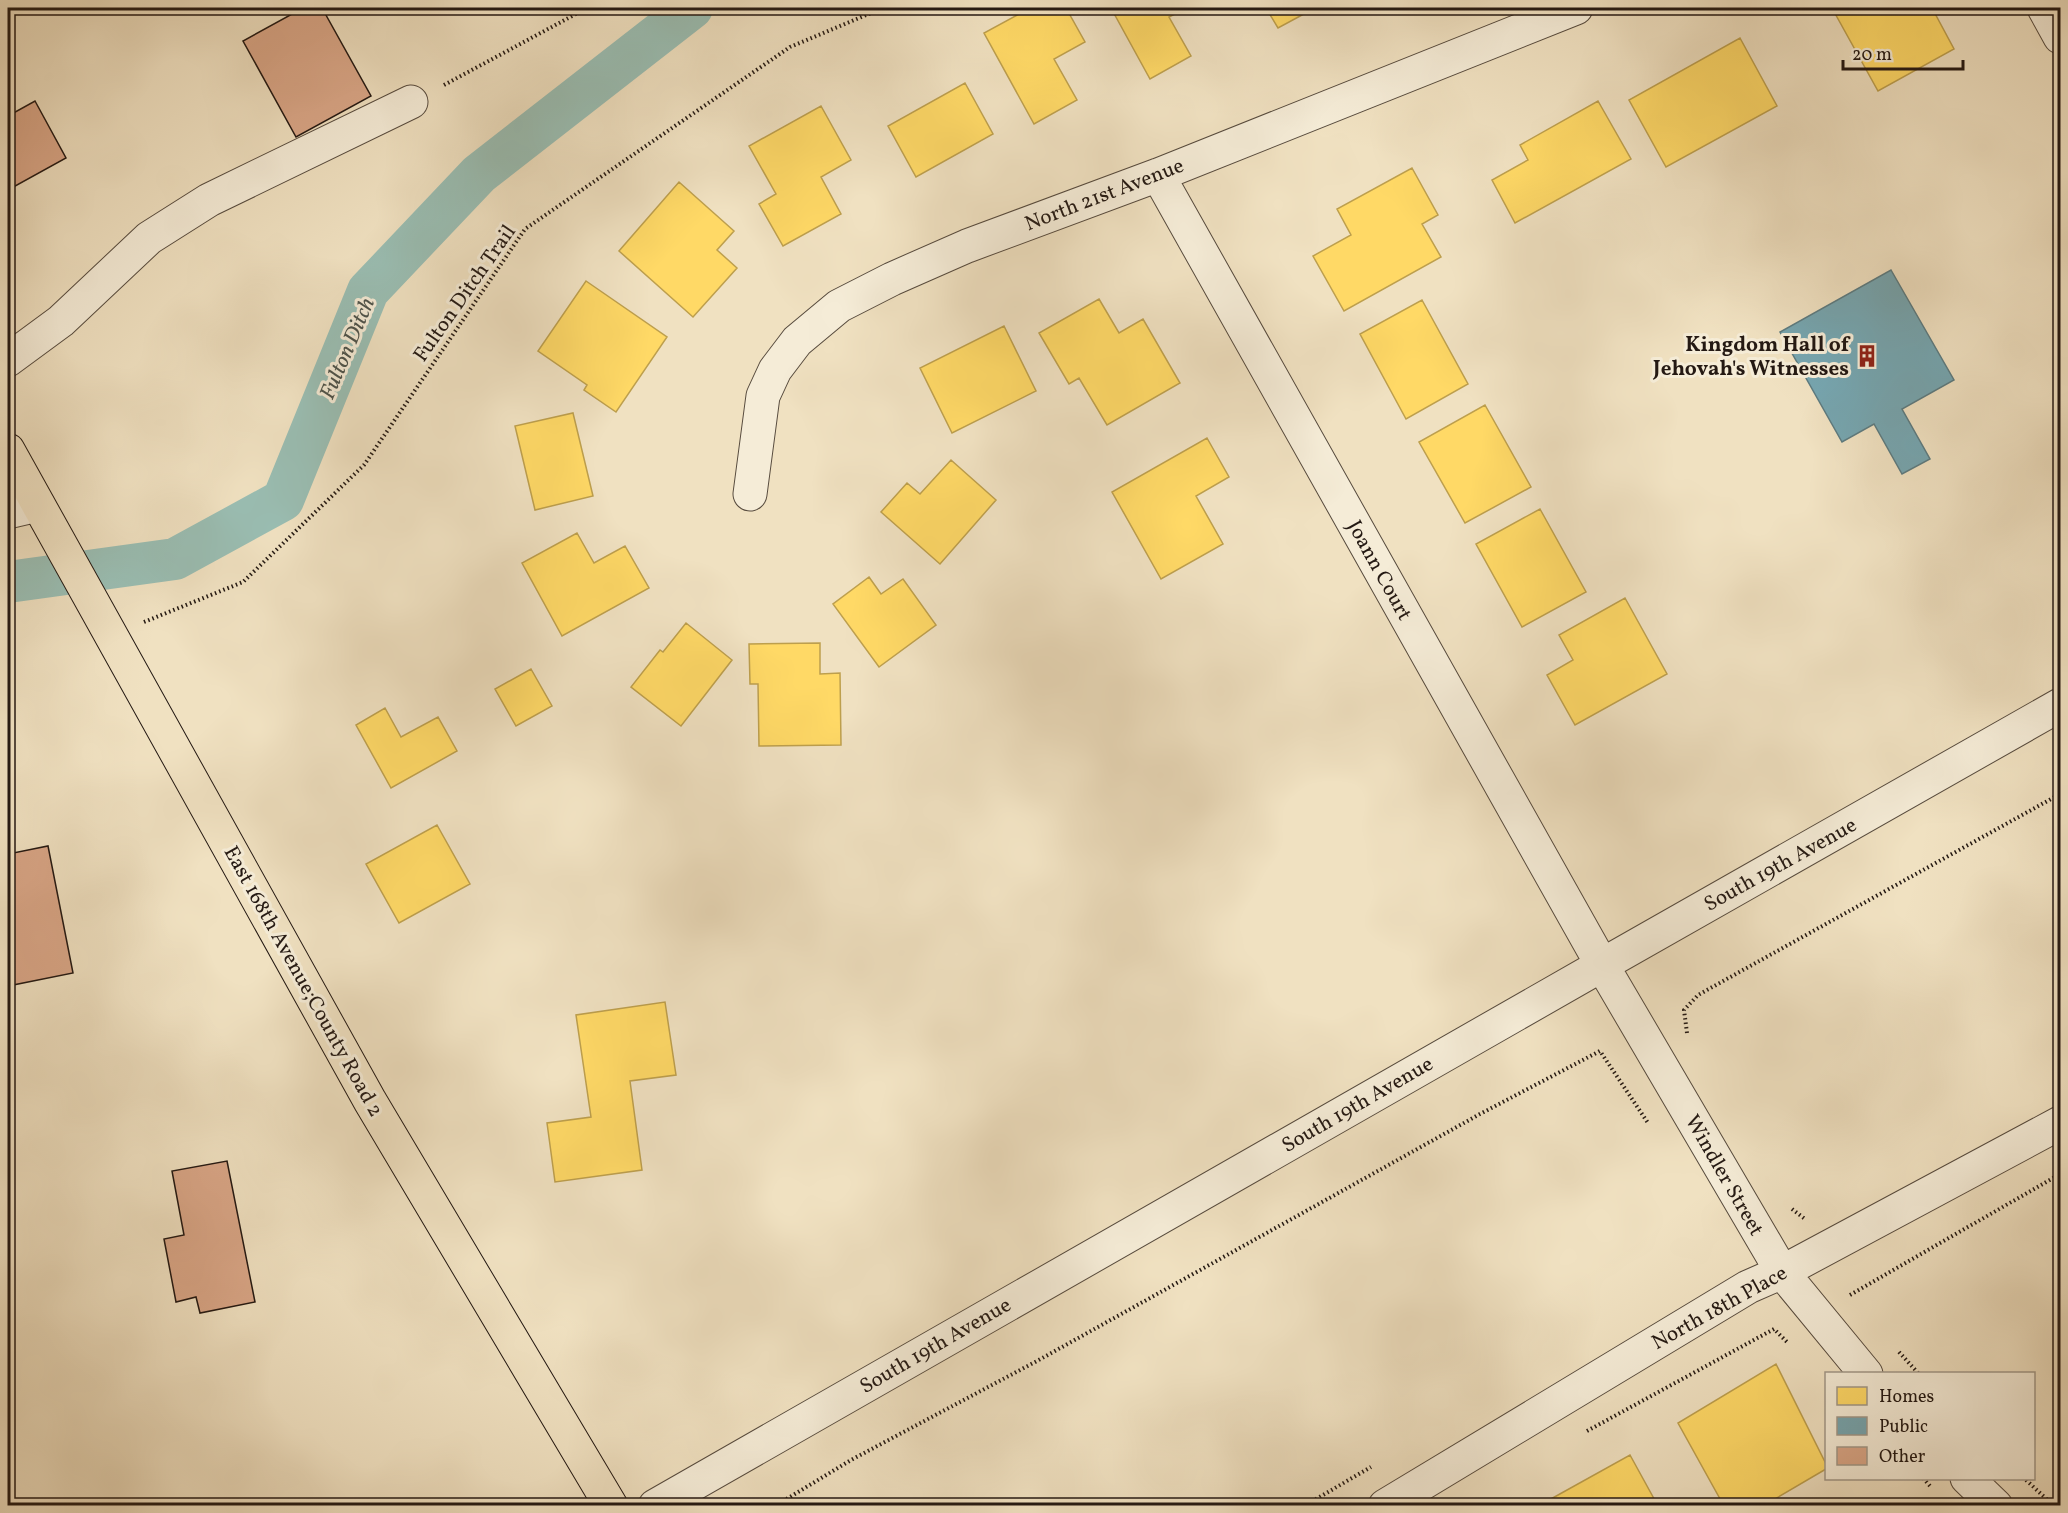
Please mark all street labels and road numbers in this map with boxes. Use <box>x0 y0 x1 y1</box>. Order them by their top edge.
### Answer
street label: North 21st Avenue <box>1021 152 1188 239</box>
street label: Fulton Ditch Trail <box>407 219 523 368</box>
street label: Joann Court <box>1339 515 1418 626</box>
street label: South 19th Avenue <box>1699 811 1862 919</box>
street label: East 168th Avenue;County Road 2 <box>216 841 389 1122</box>
street label: South 19th Avenue <box>1277 1050 1439 1160</box>
street label: Windler Street <box>1677 1110 1770 1242</box>
street label: North 18th Place <box>1647 1259 1793 1358</box>
street label: South 19th Avenue <box>855 1291 1017 1401</box>

